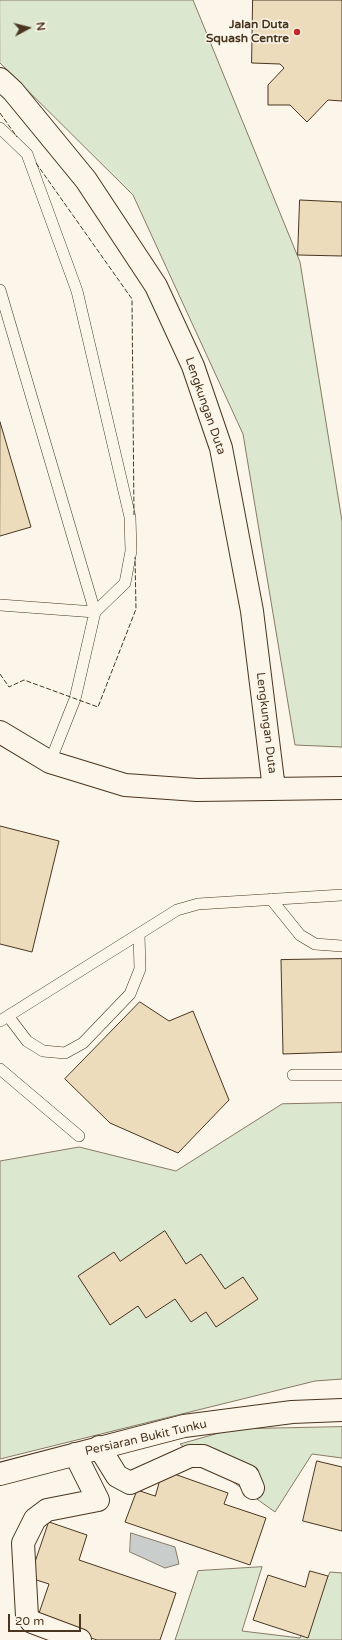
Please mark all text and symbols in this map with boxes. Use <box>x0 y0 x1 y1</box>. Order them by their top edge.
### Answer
north arrow <box>8 8 48 48</box>
place label: Jalan Duta Squash Centre <box>206 18 289 46</box>
text: N <box>33 21 47 32</box>
marker: Jalan Duta Squash Centre <box>292 27 302 37</box>
street label: Lengkungan Duta <box>182 355 228 457</box>
street label: Lengkungan Duta <box>253 671 279 775</box>
street label: Persiaran Bukit Tunku <box>84 1417 208 1459</box>
scale bar <box>10 1606 83 1632</box>
text: 20 m <box>15 1614 44 1628</box>

